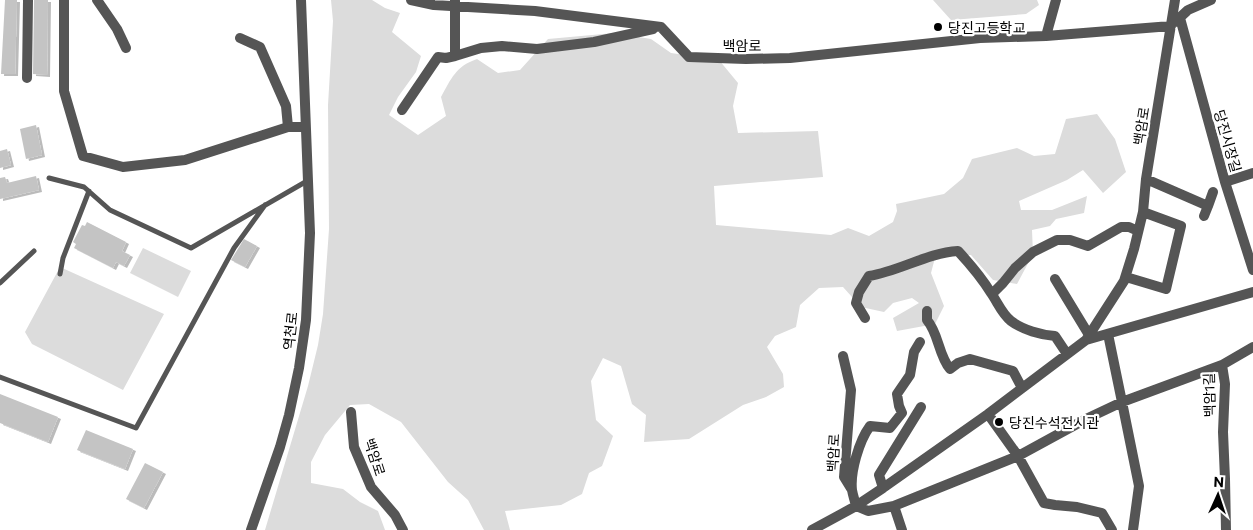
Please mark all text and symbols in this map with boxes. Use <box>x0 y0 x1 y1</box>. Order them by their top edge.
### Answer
place label: 당진고등학교 <box>948 19 1025 36</box>
marker: 당진고등학교 <box>932 21 944 33</box>
street label: 백암로 <box>723 37 761 54</box>
street label: 백암로 <box>1130 105 1152 146</box>
street label: 당진시장길 <box>1211 108 1245 174</box>
street label: 역천로 <box>280 311 300 351</box>
street label: 백암1길 <box>1200 373 1218 417</box>
place label: 당진수석전시관 <box>1009 414 1099 431</box>
marker: 당진수석전시관 <box>993 416 1005 428</box>
street label: 백암로 <box>824 433 843 473</box>
street label: 백암로 <box>361 436 389 478</box>
north arrow <box>1193 470 1243 520</box>
text: N <box>1213 473 1224 490</box>

